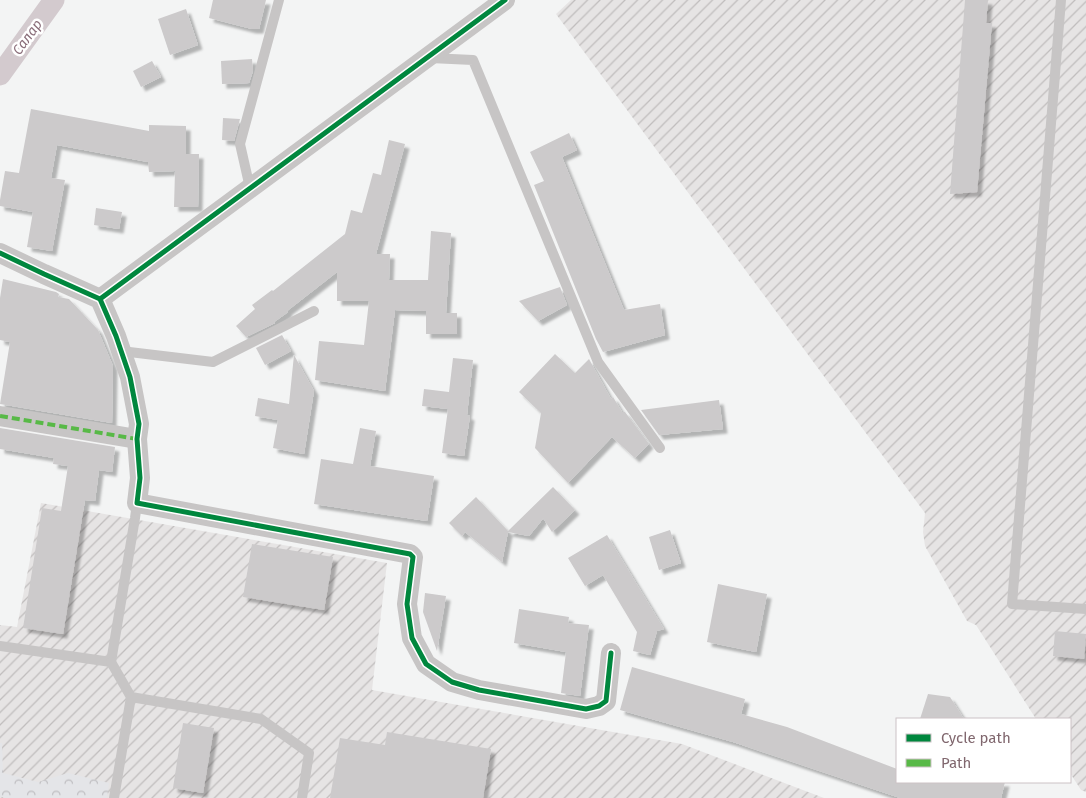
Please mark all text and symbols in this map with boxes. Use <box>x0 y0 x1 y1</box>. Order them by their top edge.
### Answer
water label: Салар <box>9 16 46 58</box>
legend <box>896 718 1071 783</box>
text: Cycle path <box>941 729 1011 747</box>
text: Path <box>941 754 971 772</box>

